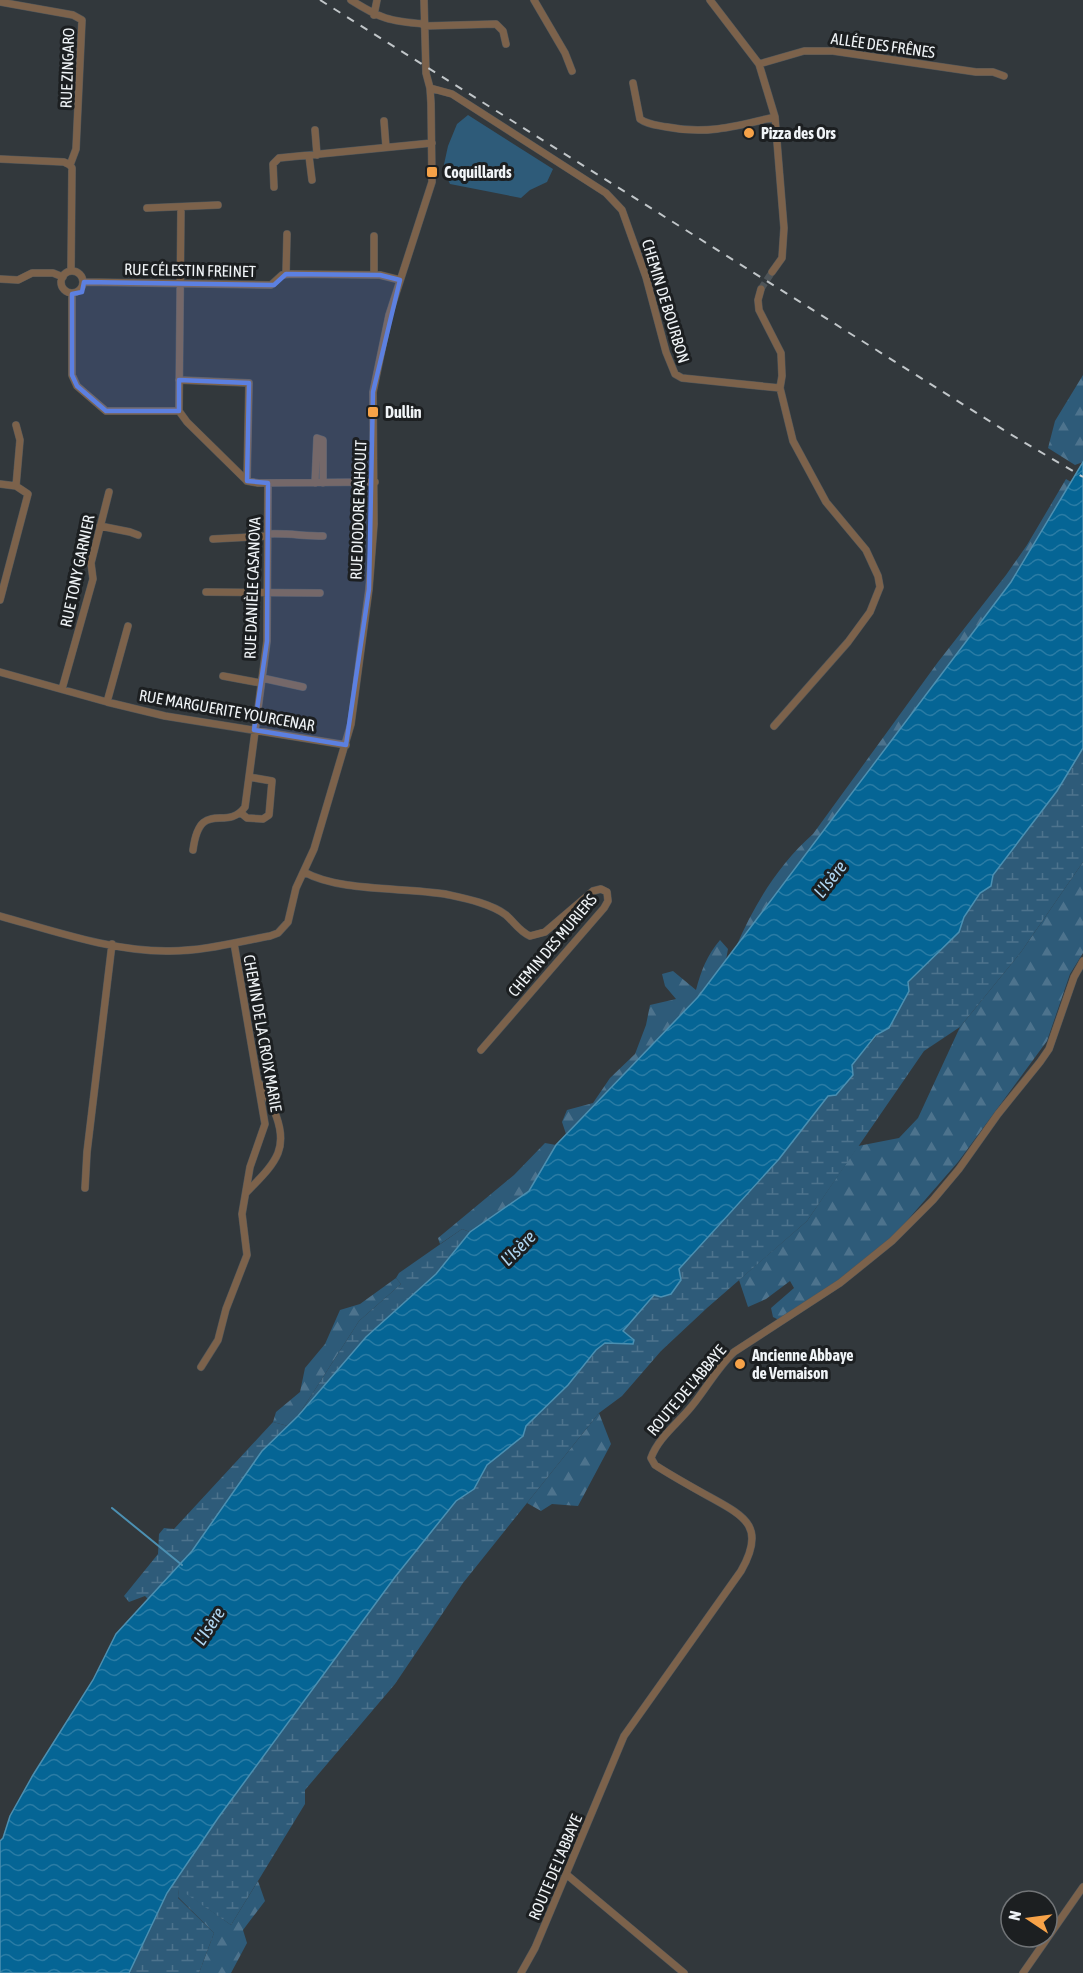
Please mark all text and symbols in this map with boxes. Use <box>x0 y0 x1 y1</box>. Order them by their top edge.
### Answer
street label: RUE ZINGARO <box>57 27 77 109</box>
street label: ALLÉE DES FRÊNES <box>830 29 937 61</box>
place label: Pizza des Ors <box>761 124 836 142</box>
marker: Pizza des Ors <box>742 126 756 140</box>
place label: Coquillards <box>444 163 512 181</box>
marker: Coquillards <box>425 165 439 179</box>
street label: CHEMIN DE BOURBON <box>639 237 693 365</box>
street label: RUE CÉLESTIN FREINET <box>124 260 256 280</box>
place label: Dullin <box>385 403 422 421</box>
marker: Dullin <box>366 405 380 419</box>
street label: RUE DIODORE RAHOULT <box>347 440 369 580</box>
street label: RUE TONY GARNIER <box>56 513 98 629</box>
street label: RUE DANIÈLE CASANOVA <box>241 516 263 659</box>
street label: RUE MARGUERITE YOURCENAR <box>138 686 316 734</box>
water label: L'Isère <box>809 856 851 902</box>
street label: CHEMIN DES MURIERS <box>504 890 600 1000</box>
street label: CHEMIN DE LA CROIX MARIE <box>240 953 286 1113</box>
water label: L'Isère <box>496 1226 540 1270</box>
street label: ROUTE DE L'ABBAYE <box>643 1341 729 1439</box>
place label: Ancienne Abbaye de Vernaison <box>751 1346 854 1382</box>
marker: Ancienne Abbaye de Vernaison <box>733 1357 747 1371</box>
water label: L'Isère <box>189 1603 229 1649</box>
street label: ROUTE DE L'ABBAYE <box>525 1811 585 1922</box>
north arrow <box>999 1889 1059 1949</box>
text: N <box>1005 1909 1024 1922</box>

